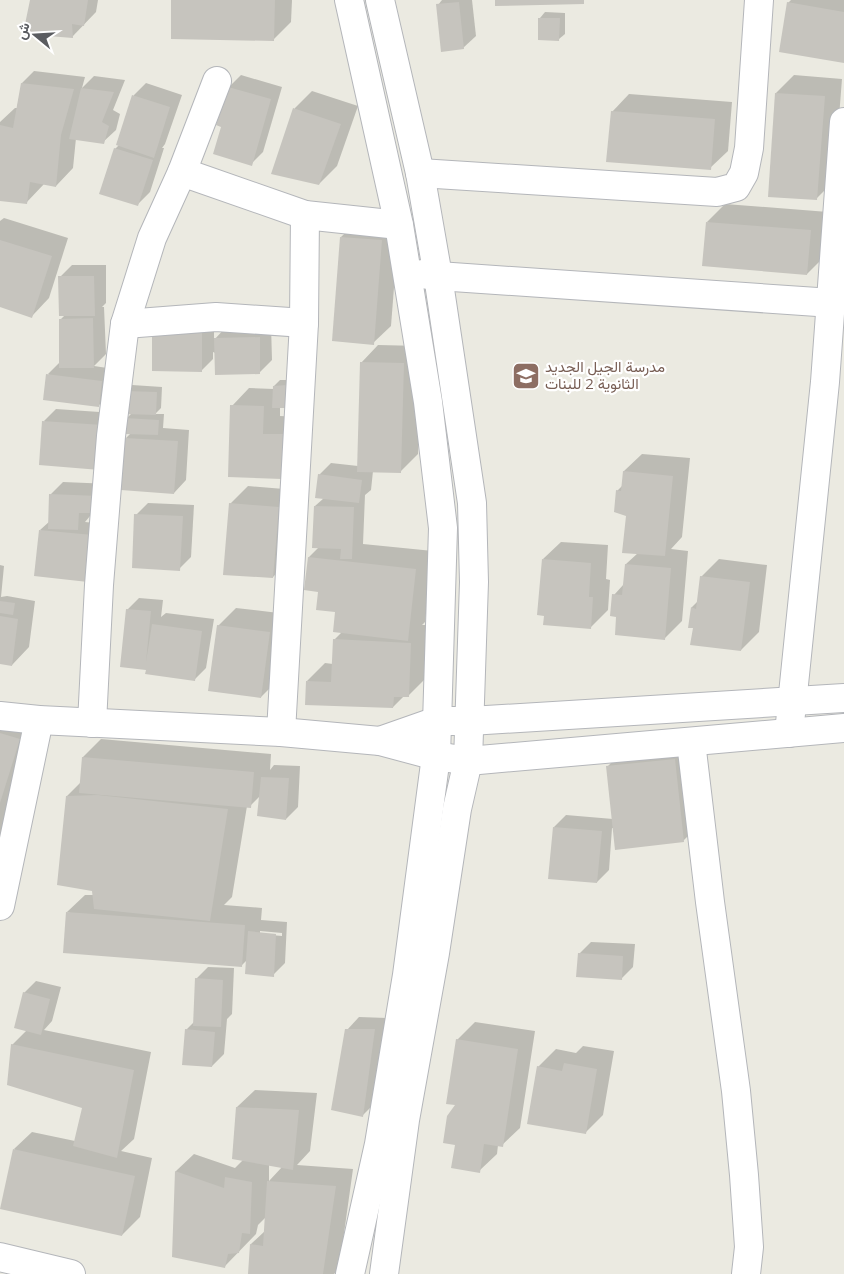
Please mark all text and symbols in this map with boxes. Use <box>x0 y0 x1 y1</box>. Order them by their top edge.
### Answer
north arrow <box>10 10 60 60</box>
text: ش <box>11 20 34 42</box>
place label: مدرسة الجيل الجديد الثانوية 2 للبنات <box>545 356 665 393</box>
school or university icon: مدرسة الجيل الجديد الثانوية 2 للبنات <box>511 361 541 391</box>

